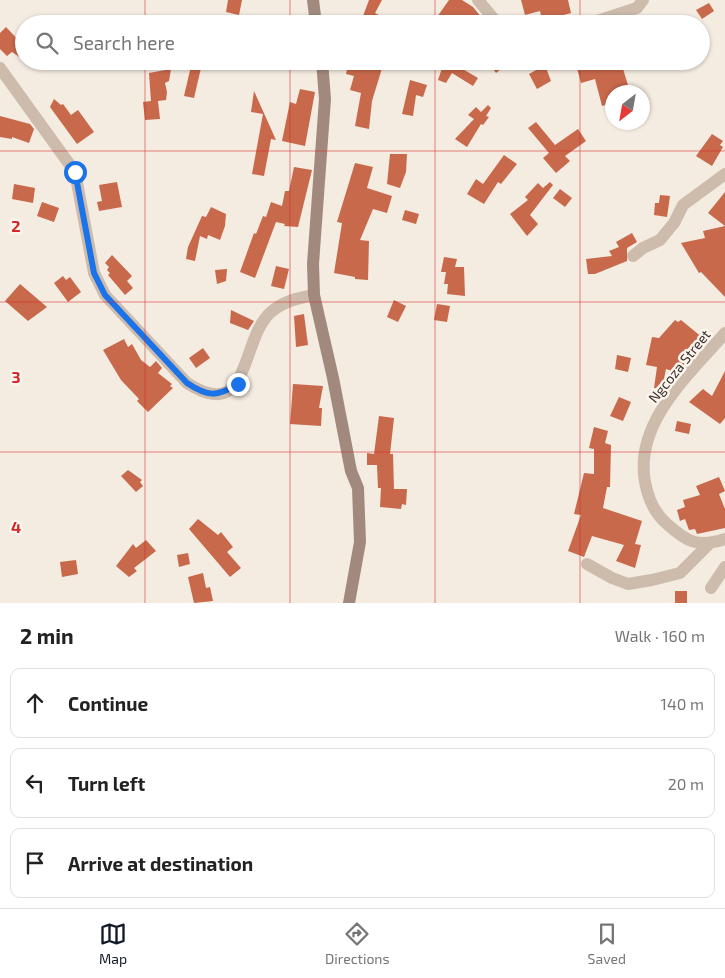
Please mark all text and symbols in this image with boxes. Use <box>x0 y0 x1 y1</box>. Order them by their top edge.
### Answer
search box <box>15 15 710 70</box>
icon: search <box>33 29 61 57</box>
text: Search here <box>73 31 175 54</box>
north arrow <box>605 85 650 130</box>
route start <box>64 161 87 184</box>
text: 2 <box>11 216 21 235</box>
street label: Ngcoza Street <box>644 326 714 406</box>
text: 3 <box>11 367 21 386</box>
route end <box>227 373 250 396</box>
text: 4 <box>11 517 21 536</box>
text: 2 min <box>20 623 74 648</box>
text: Walk · 160 m <box>615 626 705 645</box>
icon: ahead <box>21 689 49 717</box>
text: Continue <box>68 692 148 715</box>
text: 140 m <box>661 694 704 713</box>
icon: left <box>21 769 49 797</box>
text: Turn left <box>68 772 145 795</box>
text: 20 m <box>668 774 704 793</box>
icon: arrive <box>21 849 49 877</box>
text: Arrive at destination <box>68 852 253 875</box>
tab: Map <box>99 920 127 967</box>
tab: Directions <box>325 920 390 967</box>
tab: Saved <box>588 920 626 967</box>

